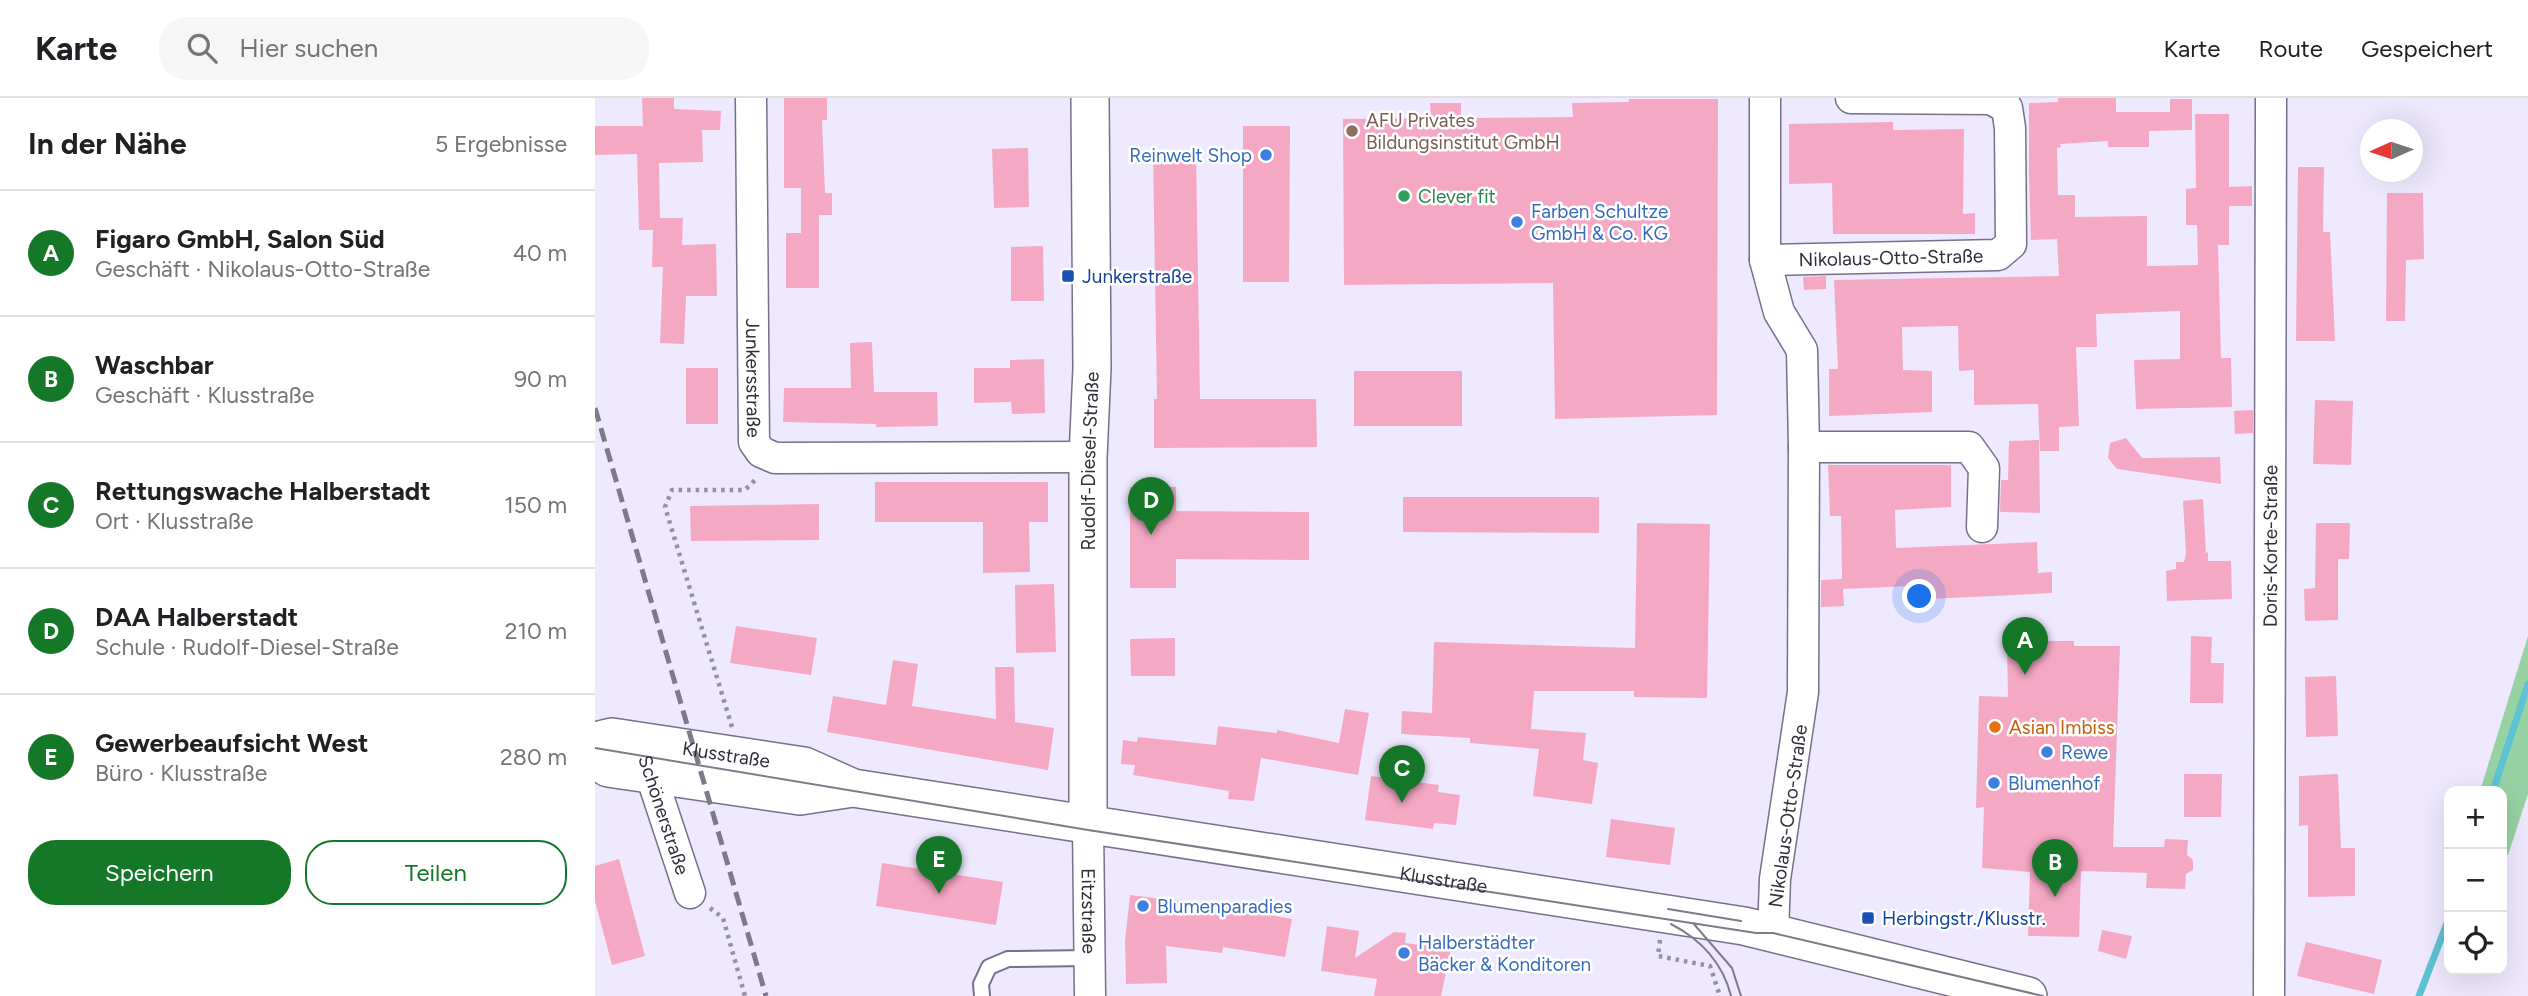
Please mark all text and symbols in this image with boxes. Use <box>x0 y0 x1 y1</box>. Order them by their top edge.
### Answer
search box <box>159 17 649 80</box>
text: Karte <box>35 29 117 68</box>
icon: search <box>183 29 221 67</box>
text: Hier suchen <box>239 32 378 64</box>
text: Karte <box>2164 34 2220 63</box>
text: Route <box>2258 34 2323 63</box>
text: Gespeichert <box>2361 34 2493 63</box>
place label: AFU Privates Bildungsinstitut GmbH <box>1366 109 1560 154</box>
north arrow <box>2360 119 2423 182</box>
marker: AFU Privates Bildungsinstitut GmbH <box>1344 123 1360 139</box>
text: In der Nähe <box>28 125 187 162</box>
text: 5 Ergebnisse <box>435 130 567 158</box>
place label: Reinwelt Shop <box>1129 144 1252 167</box>
marker: Reinwelt Shop <box>1258 147 1274 163</box>
place label: Clever fit <box>1418 185 1496 208</box>
marker: Clever fit <box>1396 188 1412 204</box>
place label: Farben Schultze GmbH & Co. KG <box>1531 200 1668 245</box>
marker: Farben Schultze GmbH & Co. KG <box>1509 214 1525 230</box>
text: Figaro GmbH, Salon Süd <box>95 223 385 255</box>
text: A <box>43 239 59 267</box>
text: 40 m <box>513 239 567 267</box>
street label: Nikolaus-Otto-Straße <box>1798 244 1984 271</box>
text: Geschäft · Nikolaus-Otto-Straße <box>95 255 430 283</box>
place label: Junkerstraße <box>1082 265 1192 288</box>
marker: Junkerstraße <box>1060 268 1076 284</box>
street label: Junkersstraße <box>741 318 765 438</box>
text: Waschbar <box>95 349 214 381</box>
text: B <box>44 365 58 393</box>
text: 90 m <box>514 365 567 393</box>
street label: Rudolf-Diesel-Straße <box>1076 371 1103 551</box>
text: Geschäft · Klusstraße <box>95 381 314 409</box>
street label: Doris-Korte-Straße <box>2258 465 2282 627</box>
text: Rettungswache Halberstadt <box>95 475 431 507</box>
pin: D <box>1128 477 1174 535</box>
text: C <box>43 491 59 519</box>
text: 150 m <box>504 491 567 519</box>
text: Ort · Klusstraße <box>95 507 254 535</box>
your location <box>1902 579 1936 613</box>
text: DAA Halberstadt <box>95 601 298 633</box>
text: D <box>43 617 59 645</box>
text: 210 m <box>505 617 567 645</box>
pin: A <box>2002 617 2048 675</box>
text: Schule · Rudolf-Diesel-Straße <box>95 633 399 661</box>
place label: Asian Imbiss <box>2009 716 2115 739</box>
marker: Asian Imbiss <box>1987 719 2003 735</box>
street label: Nikolaus-Otto-Straße <box>1764 723 1812 909</box>
text: Gewerbeaufsicht West <box>95 727 369 759</box>
street label: Klusstraße <box>681 736 772 772</box>
place label: Rewe <box>2061 741 2108 764</box>
text: E <box>44 743 58 771</box>
text: 280 m <box>500 743 567 771</box>
marker: Rewe <box>2039 744 2055 760</box>
pin: C <box>1379 745 1425 803</box>
street label: Schönerstraße <box>634 752 695 878</box>
text: Büro · Klusstraße <box>95 759 267 787</box>
place label: Blumenhof <box>2008 772 2100 795</box>
marker: Blumenhof <box>1986 775 2002 791</box>
map controls <box>2444 786 2507 975</box>
button: + <box>2444 786 2507 849</box>
pin: E <box>916 836 962 894</box>
pin: B <box>2032 839 2078 897</box>
button: Speichern <box>28 840 291 905</box>
button: Teilen <box>305 840 567 905</box>
button: − <box>2444 849 2507 912</box>
street label: Klusstraße <box>1398 861 1489 898</box>
street label: Eitzstraße <box>1077 868 1101 954</box>
place label: Blumenparadies <box>1157 895 1292 918</box>
marker: Blumenparadies <box>1135 898 1151 914</box>
place label: Herbingstr./Klusstr. <box>1882 907 2046 930</box>
marker: Herbingstr./Klusstr. <box>1860 910 1876 926</box>
button: locate <box>2444 912 2507 975</box>
place label: Halberstädter Bäcker & Konditoren <box>1418 931 1591 976</box>
marker: Halberstädter Bäcker & Konditoren <box>1396 945 1412 961</box>

